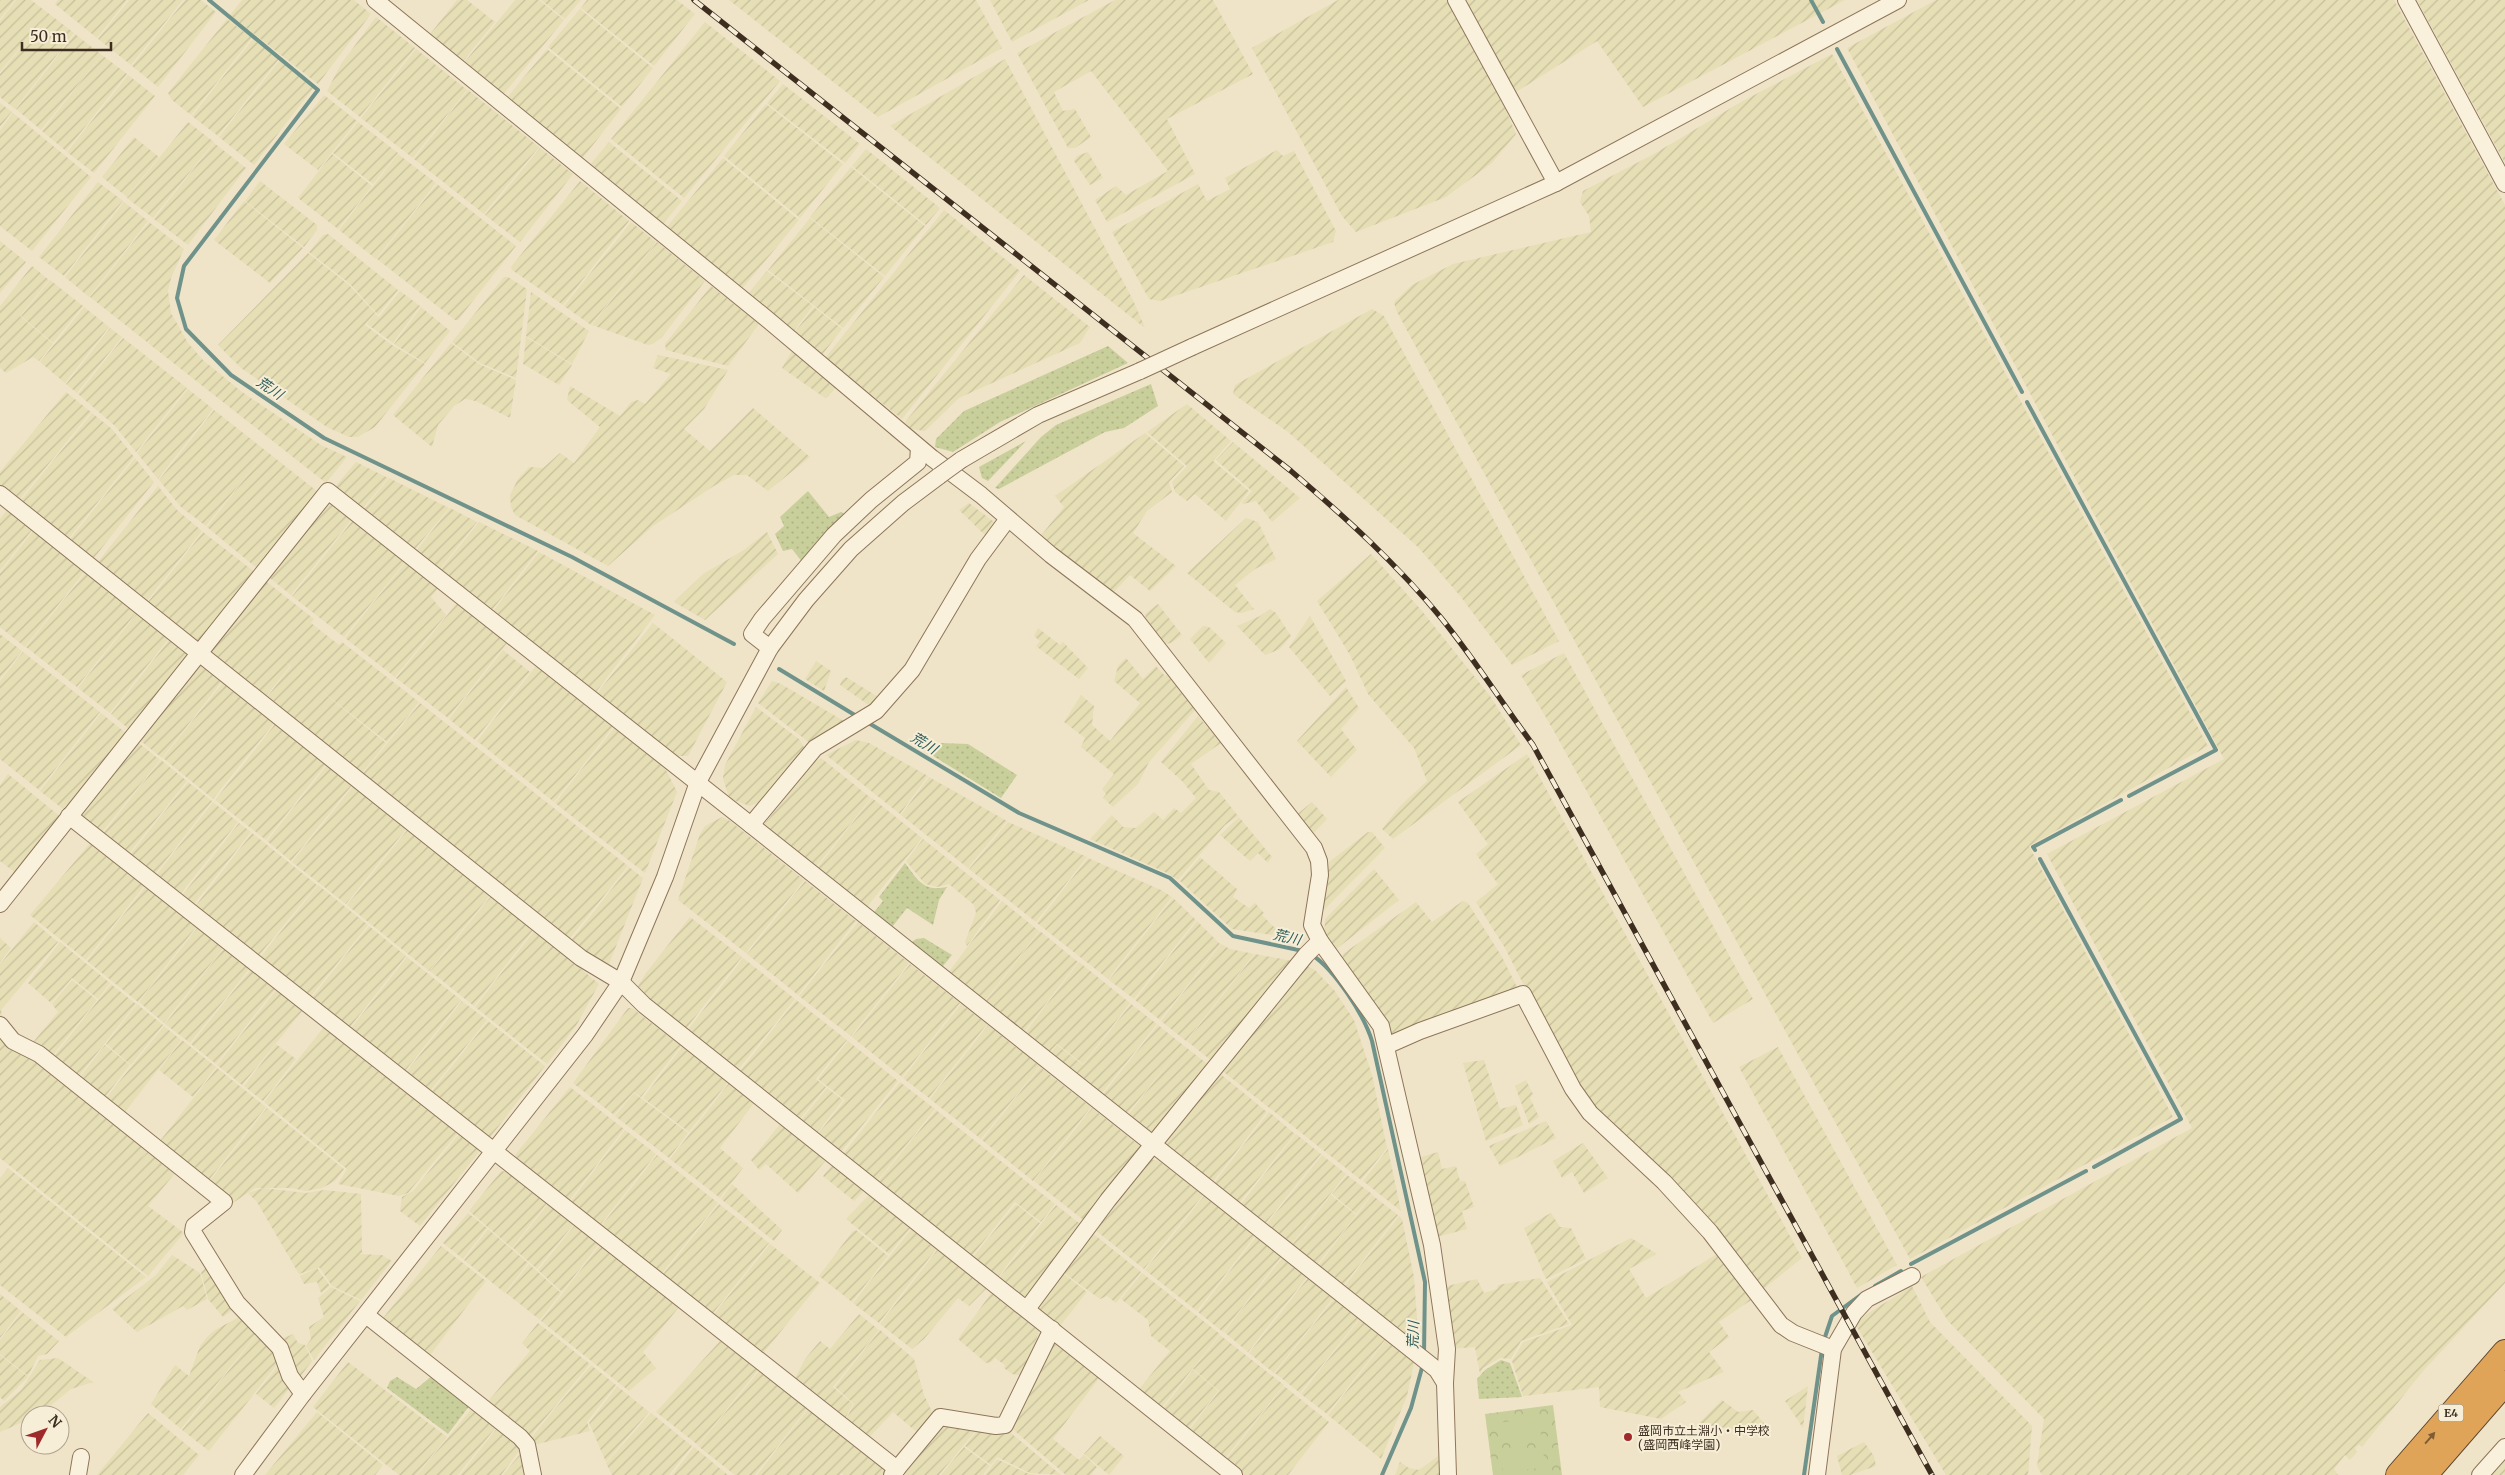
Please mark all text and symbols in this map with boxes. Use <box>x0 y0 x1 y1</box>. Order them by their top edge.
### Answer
scale bar <box>22 20 111 52</box>
text: 50 m <box>30 27 67 46</box>
water label: 荒川 <box>253 373 288 404</box>
water label: 荒川 <box>907 728 942 759</box>
water label: 荒川 <box>1271 925 1305 949</box>
water label: 荒川 <box>1404 1319 1423 1349</box>
north arrow <box>20 1405 70 1455</box>
road number: E4 <box>2438 1405 2464 1422</box>
text: N <box>44 1411 65 1432</box>
place label: 盛岡市立土淵小・中学校 (盛岡西峰学園) <box>1638 1423 1770 1452</box>
marker: 盛岡市立土淵小・中学校 (盛岡西峰学園) <box>1622 1431 1634 1443</box>
one-way arrow <box>2424 1432 2435 1445</box>

